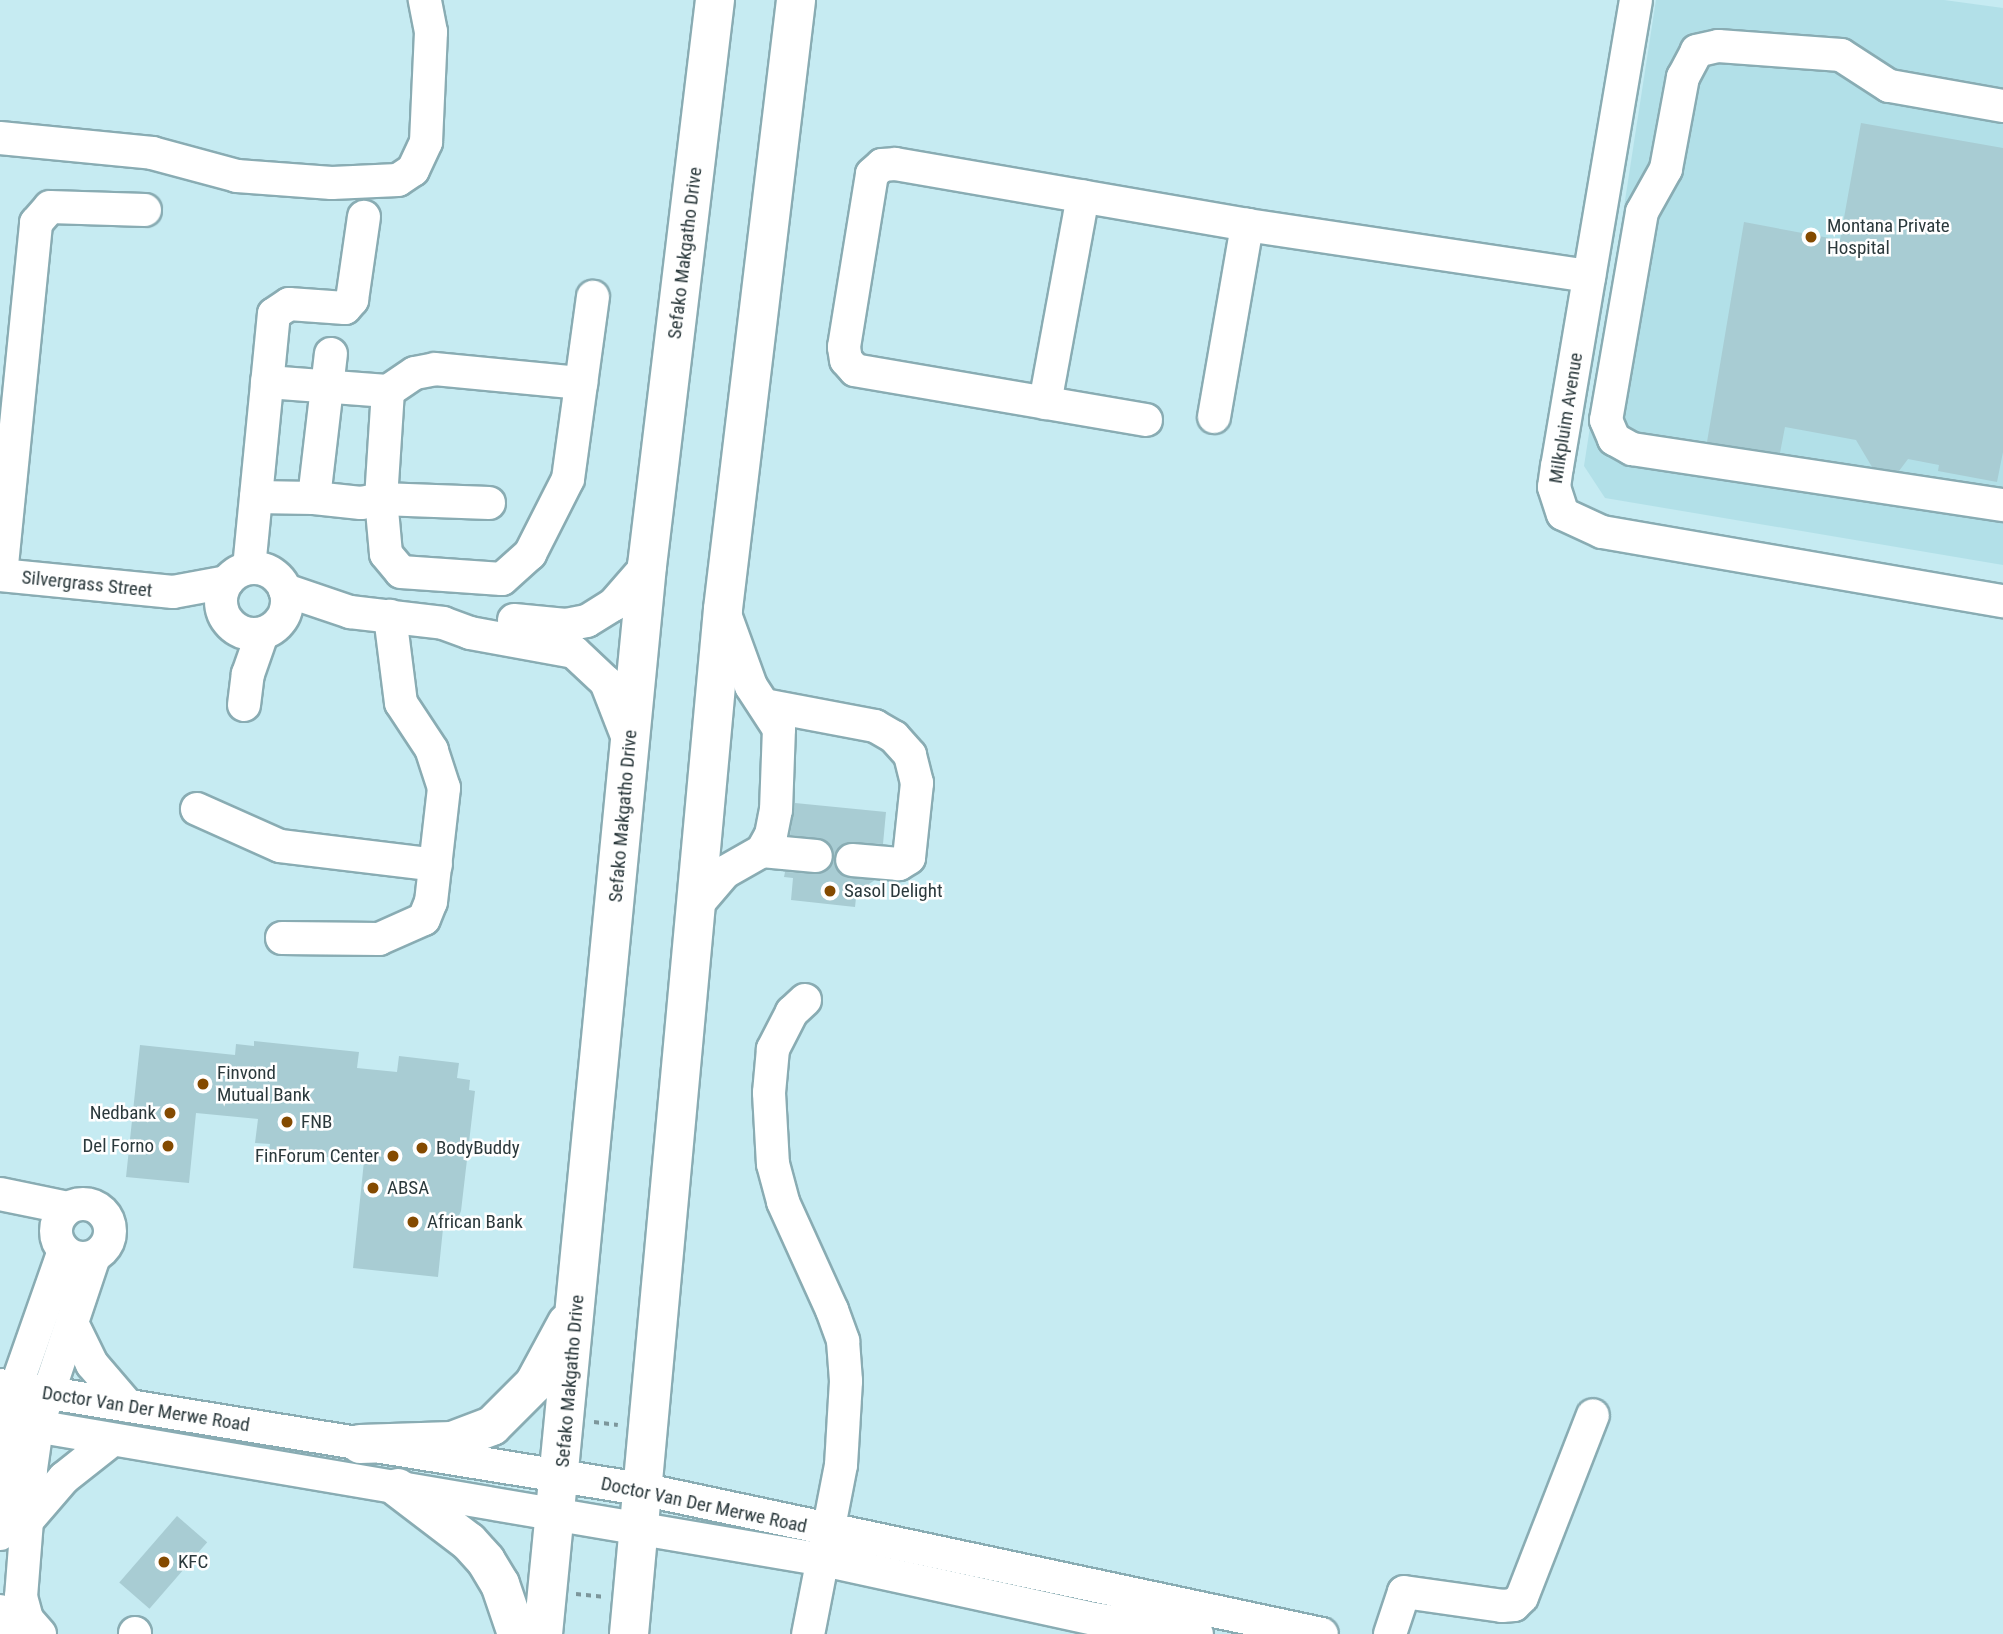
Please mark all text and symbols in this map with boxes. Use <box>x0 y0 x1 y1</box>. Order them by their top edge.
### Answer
street label: Sefako Makgatho Drive <box>663 166 707 340</box>
place label: Montana Private Hospital <box>1827 215 1950 259</box>
marker: Montana Private Hospital <box>1801 227 1821 247</box>
street label: Milkpluim Avenue <box>1544 351 1588 485</box>
street label: Silvergrass Street <box>21 566 153 602</box>
street label: Sefako Makgatho Drive <box>604 729 642 903</box>
place label: Sasol Delight <box>844 880 943 902</box>
marker: Sasol Delight <box>822 883 838 899</box>
place label: Finvond Mutual Bank <box>217 1062 310 1106</box>
marker: Finvond Mutual Bank <box>195 1076 211 1092</box>
place label: Nedbank <box>90 1102 156 1124</box>
marker: Nedbank <box>162 1105 178 1121</box>
place label: FNB <box>301 1111 332 1133</box>
marker: FNB <box>279 1114 295 1130</box>
place label: Del Forno <box>83 1135 154 1157</box>
place label: BodyBuddy <box>436 1137 520 1159</box>
marker: Del Forno <box>160 1138 176 1154</box>
marker: BodyBuddy <box>414 1140 430 1156</box>
place label: FinForum Center <box>255 1145 379 1167</box>
marker: FinForum Center <box>385 1148 401 1164</box>
place label: ABSA <box>387 1177 429 1199</box>
marker: ABSA <box>365 1180 381 1196</box>
place label: African Bank <box>427 1211 523 1233</box>
marker: African Bank <box>405 1214 421 1230</box>
street label: Sefako Makgatho Drive <box>551 1294 589 1468</box>
street label: Doctor Van Der Merwe Road <box>40 1381 252 1437</box>
street label: Doctor Van Der Merwe Road <box>599 1472 809 1538</box>
place label: KFC <box>178 1551 208 1573</box>
marker: KFC <box>156 1554 172 1570</box>

